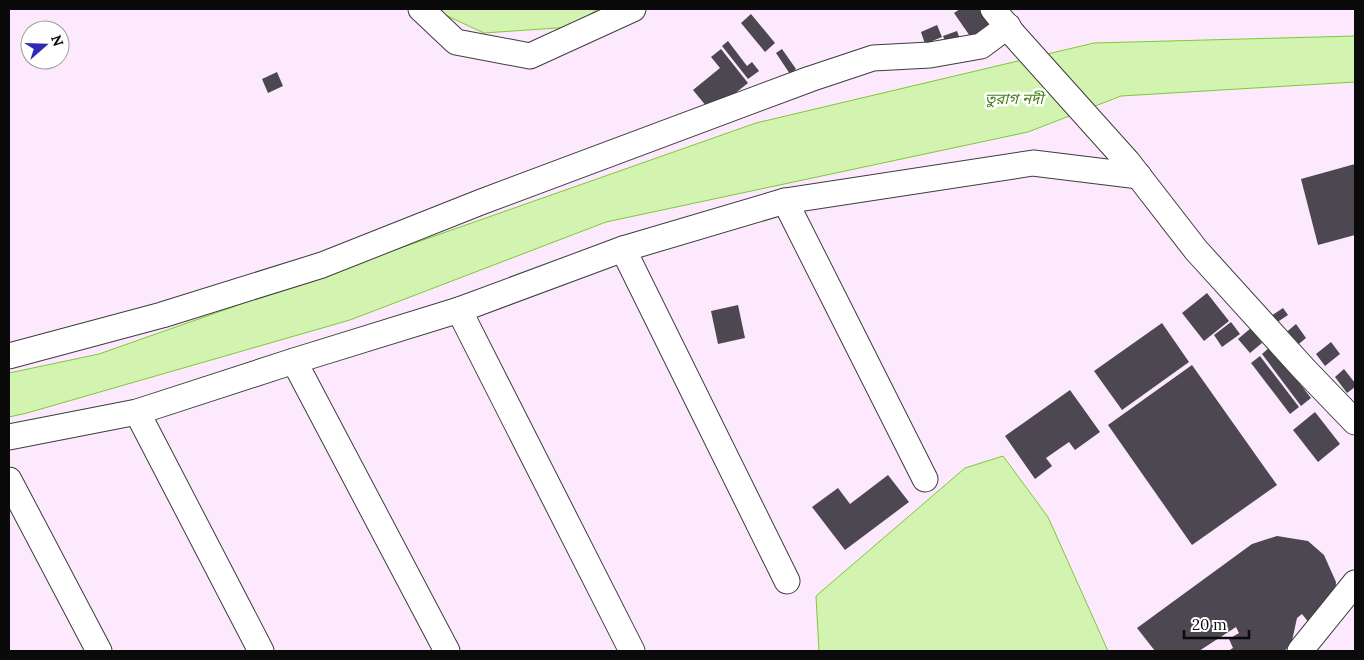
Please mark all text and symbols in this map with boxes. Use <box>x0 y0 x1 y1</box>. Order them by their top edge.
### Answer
north arrow <box>20 20 70 70</box>
text: N <box>47 32 68 49</box>
water label: তুরাগ নদী <box>985 89 1046 108</box>
scale bar <box>1184 608 1249 640</box>
text: 20 m <box>1192 615 1227 634</box>

